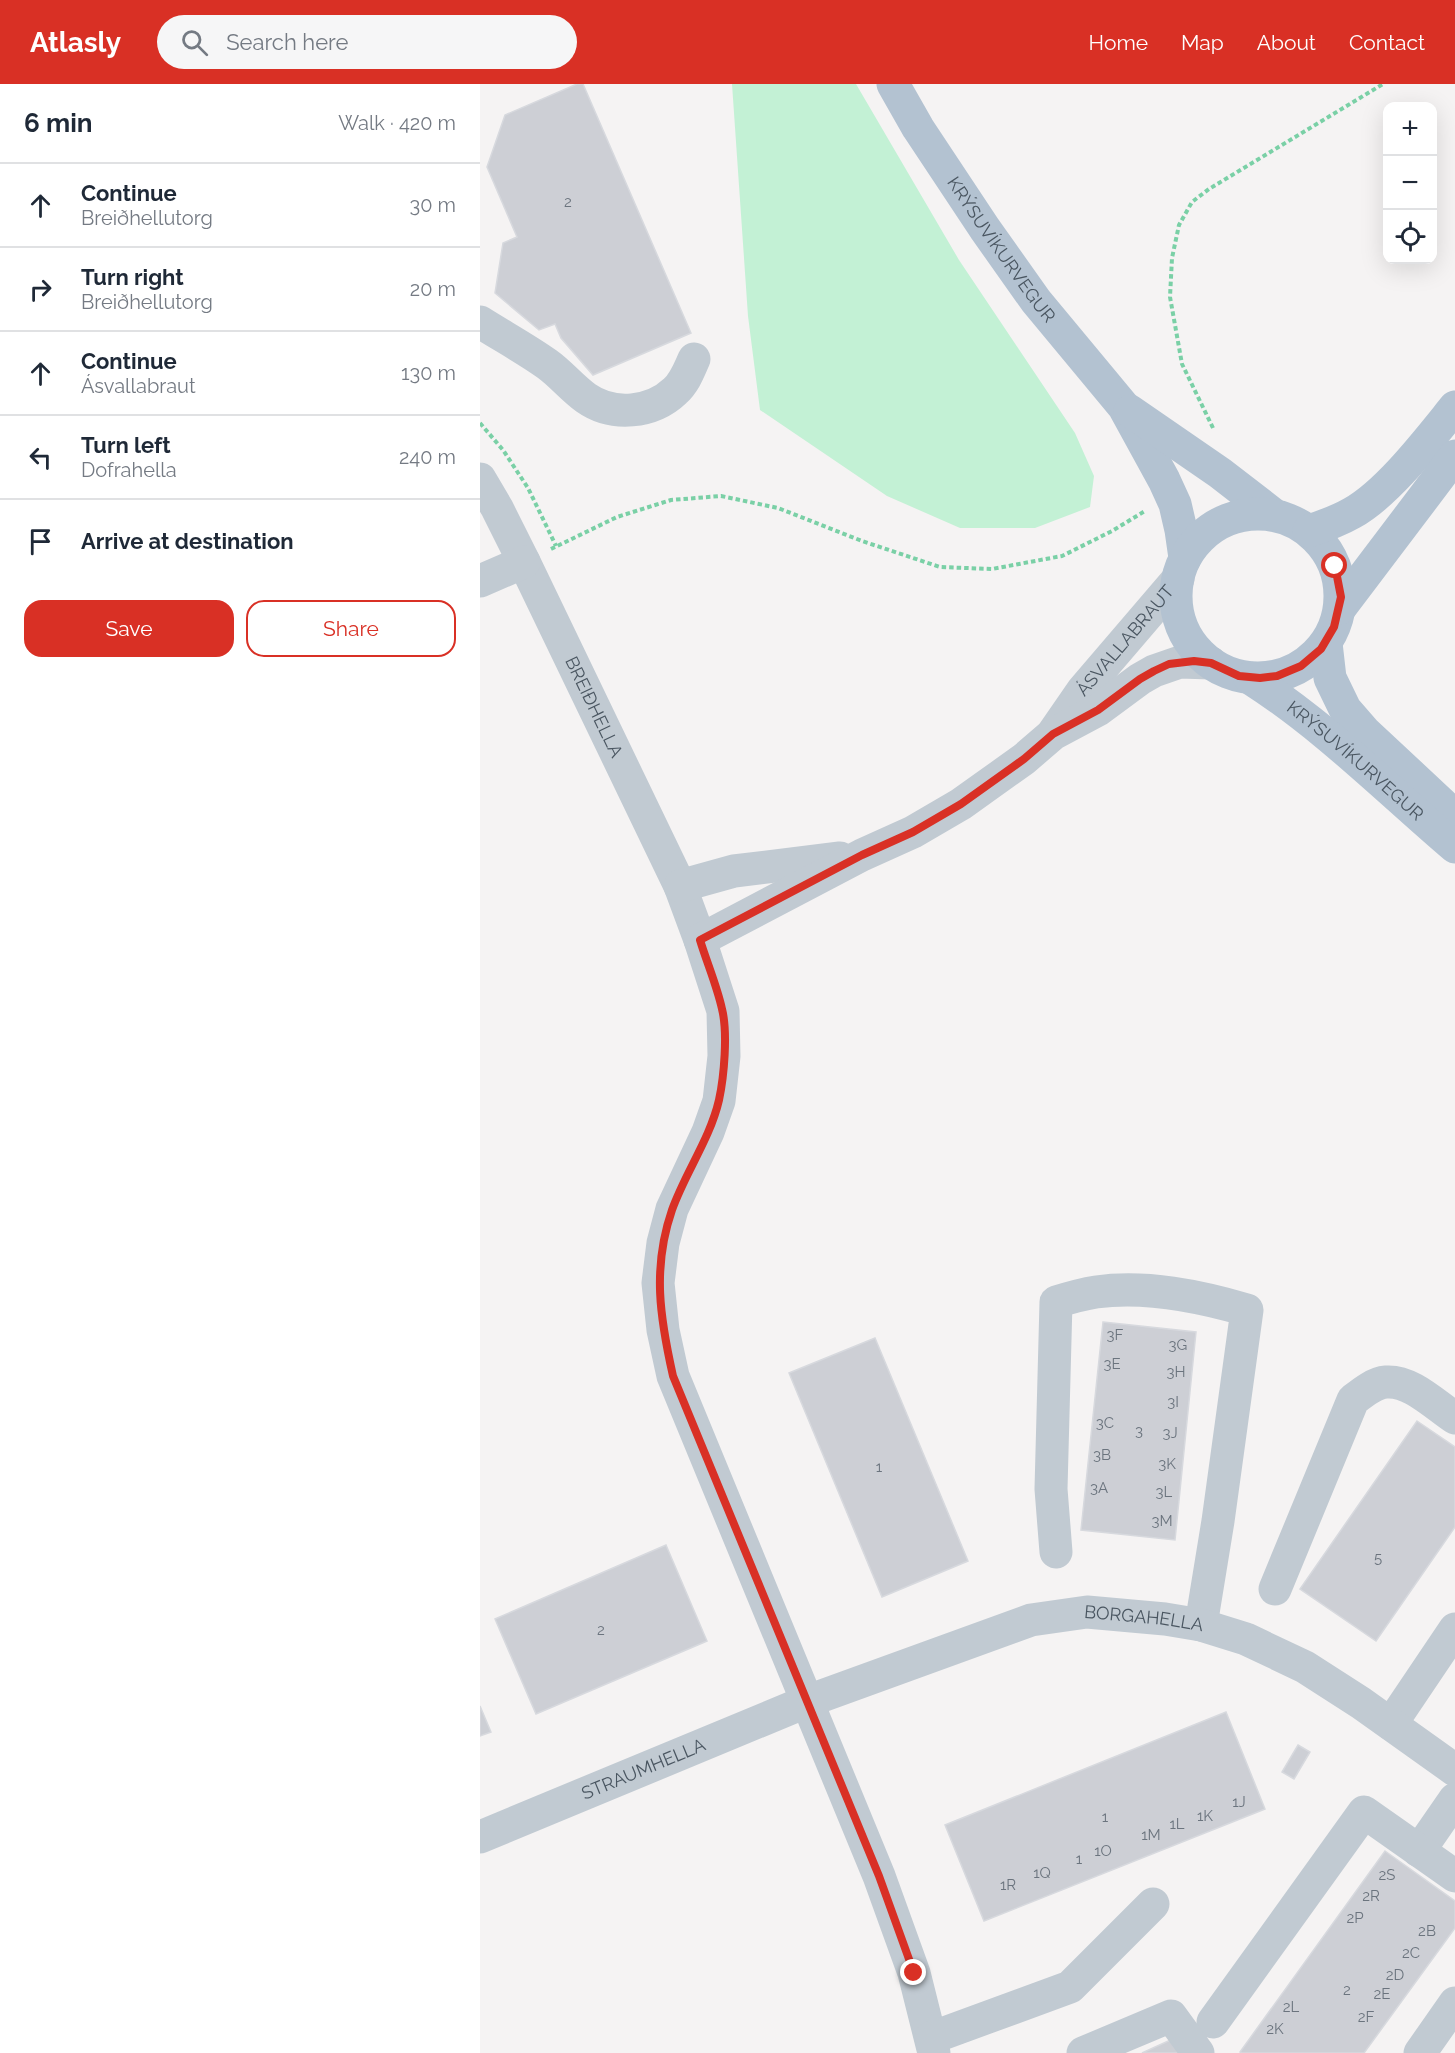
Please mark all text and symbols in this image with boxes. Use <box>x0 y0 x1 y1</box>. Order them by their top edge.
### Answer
search box <box>157 15 577 69</box>
text: Atlasly <box>30 26 121 59</box>
icon: search <box>178 26 211 59</box>
text: Search here <box>226 29 348 55</box>
text: Home <box>1089 30 1148 55</box>
text: Map <box>1181 30 1224 55</box>
text: About <box>1257 30 1316 55</box>
text: Contact <box>1349 30 1425 55</box>
map controls <box>1383 102 1437 264</box>
button: + <box>1383 102 1437 156</box>
text: 6 min <box>24 108 93 138</box>
text: Walk · 420 m <box>338 111 456 135</box>
button: − <box>1383 156 1437 210</box>
street label: KRÝSUVÍKURVEGUR <box>943 173 1060 326</box>
text: Continue <box>81 180 177 206</box>
icon: ahead <box>24 189 57 222</box>
text: 30 m <box>410 193 456 217</box>
house number: 2 <box>564 193 572 211</box>
text: Breiðhellutorg <box>81 206 213 230</box>
button: locate <box>1383 210 1437 264</box>
text: Turn right <box>81 264 184 290</box>
icon: right <box>24 273 57 306</box>
text: 20 m <box>410 277 456 301</box>
text: Breiðhellutorg <box>81 290 213 314</box>
text: Continue <box>81 348 177 374</box>
icon: ahead <box>24 357 57 390</box>
text: 130 m <box>401 361 456 385</box>
text: Ásvallabraut <box>81 374 196 398</box>
text: Turn left <box>81 432 171 458</box>
icon: left <box>24 441 57 474</box>
text: 240 m <box>399 445 456 469</box>
text: Dofrahella <box>81 458 177 482</box>
icon: arrive <box>24 525 57 558</box>
text: Arrive at destination <box>81 528 294 554</box>
route start <box>1321 552 1347 578</box>
street label: ÁSVALLABRAUT <box>1071 581 1178 700</box>
button: Save <box>24 600 234 657</box>
button: Share <box>246 600 456 657</box>
street label: BREIÐHELLA <box>561 653 628 761</box>
street label: KRÝSUVÍKURVEGUR <box>1283 696 1428 825</box>
house number: 3F <box>1107 1326 1124 1344</box>
house number: 3G <box>1169 1336 1187 1354</box>
house number: 3E <box>1103 1355 1121 1373</box>
house number: 3H <box>1166 1363 1186 1381</box>
house number: 3I <box>1167 1393 1179 1411</box>
house number: 3C <box>1096 1414 1114 1432</box>
house number: 3 <box>1135 1422 1143 1440</box>
house number: 3J <box>1162 1424 1178 1442</box>
house number: 3B <box>1093 1446 1111 1464</box>
house number: 3K <box>1158 1455 1176 1473</box>
house number: 1 <box>876 1458 883 1476</box>
house number: 3A <box>1090 1479 1108 1497</box>
house number: 3L <box>1156 1483 1173 1501</box>
house number: 3M <box>1151 1512 1173 1530</box>
house number: 5 <box>1374 1549 1382 1567</box>
street label: BORGAHELLA <box>1083 1601 1205 1635</box>
house number: 2 <box>597 1621 605 1639</box>
street label: STRAUMHELLA <box>578 1734 708 1804</box>
house number: 1J <box>1232 1793 1246 1811</box>
house number: 1K <box>1197 1807 1213 1825</box>
house number: 1 <box>1102 1808 1109 1826</box>
house number: 1L <box>1169 1815 1185 1833</box>
house number: 1M <box>1141 1826 1161 1844</box>
house number: 1O <box>1094 1842 1112 1860</box>
house number: 1 <box>1076 1850 1083 1868</box>
house number: 1Q <box>1033 1864 1051 1882</box>
house number: 2S <box>1379 1866 1395 1884</box>
house number: 1R <box>1000 1876 1016 1894</box>
house number: 2R <box>1362 1887 1380 1905</box>
house number: 2P <box>1346 1909 1364 1927</box>
house number: 2B <box>1418 1922 1436 1940</box>
house number: 2C <box>1402 1944 1420 1962</box>
route end <box>900 1959 926 1985</box>
house number: 2D <box>1386 1966 1405 1984</box>
house number: 2 <box>1343 1981 1351 1999</box>
house number: 2E <box>1374 1985 1390 2003</box>
house number: 2L <box>1283 1998 1300 2016</box>
house number: 2F <box>1358 2008 1374 2026</box>
house number: 2K <box>1266 2020 1284 2038</box>

